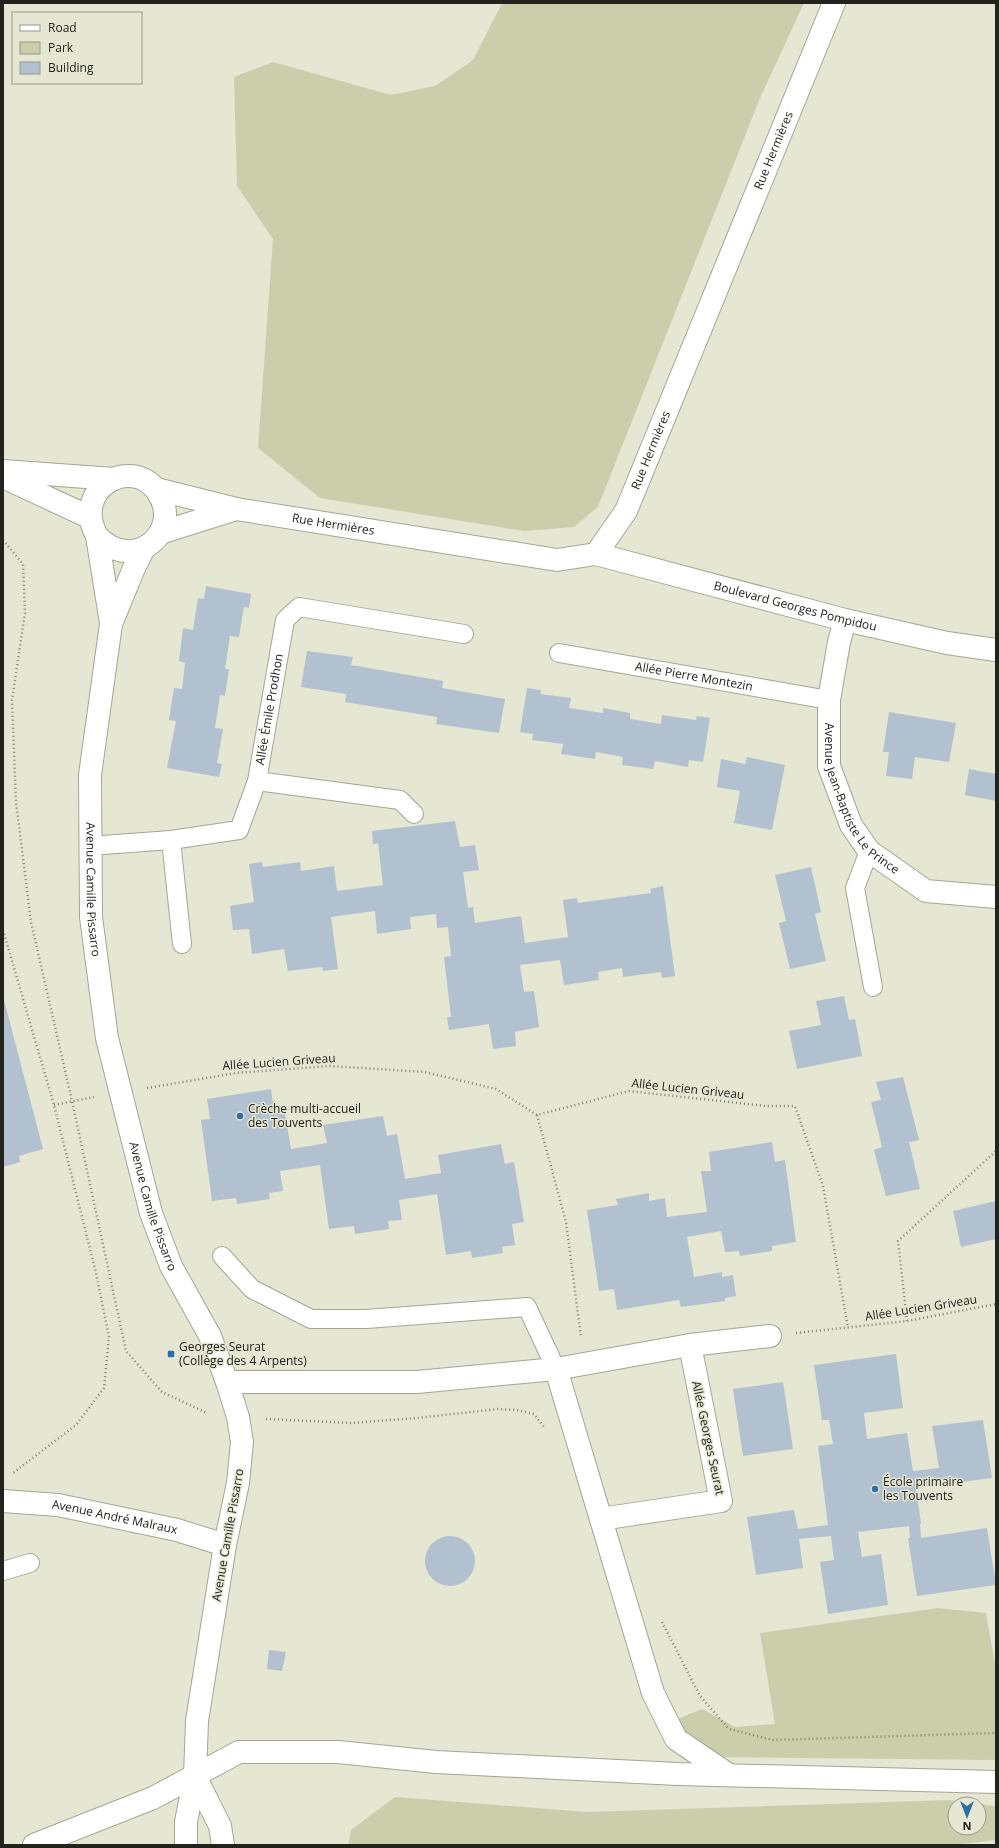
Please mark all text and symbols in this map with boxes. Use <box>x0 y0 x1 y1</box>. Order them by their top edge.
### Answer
legend <box>12 12 142 84</box>
text: Road <box>48 19 77 36</box>
text: Park <box>48 39 74 56</box>
text: Building <box>48 59 94 76</box>
street label: Rue Hermières <box>750 108 797 192</box>
street label: Rue Hermières <box>627 408 674 492</box>
street label: Rue Hermières <box>291 509 376 539</box>
street label: Boulevard Georges Pompidou <box>712 577 878 635</box>
street label: Allée Émile Prodhon <box>251 652 287 766</box>
street label: Allée Pierre Montezin <box>634 657 754 695</box>
street label: Avenue Jean-Baptiste Le Prince <box>821 723 903 878</box>
street label: Avenue Camille Pissarro <box>82 822 105 958</box>
street label: Allée Lucien Griveau <box>222 1049 336 1074</box>
street label: Allée Lucien Griveau <box>631 1074 745 1103</box>
place label: Crèche multi-accueil des Touvents <box>248 1100 361 1131</box>
marker: Crèche multi-accueil des Touvents <box>235 1111 245 1121</box>
street label: Avenue Camille Pissarro <box>125 1140 181 1274</box>
street label: Allée Lucien Griveau <box>864 1290 978 1325</box>
place label: Georges Seurat (Collège des 4 Arpents) <box>179 1338 307 1369</box>
marker: Georges Seurat (Collège des 4 Arpents) <box>166 1349 176 1359</box>
street label: Allée Georges Seurat <box>688 1379 729 1497</box>
street label: Avenue Camille Pissarro <box>207 1467 248 1603</box>
place label: École primaire les Touvents <box>883 1473 964 1504</box>
marker: École primaire les Touvents <box>870 1484 880 1494</box>
street label: Avenue André Malraux <box>51 1496 180 1538</box>
north arrow <box>947 1796 987 1836</box>
text: N <box>963 1819 971 1834</box>

